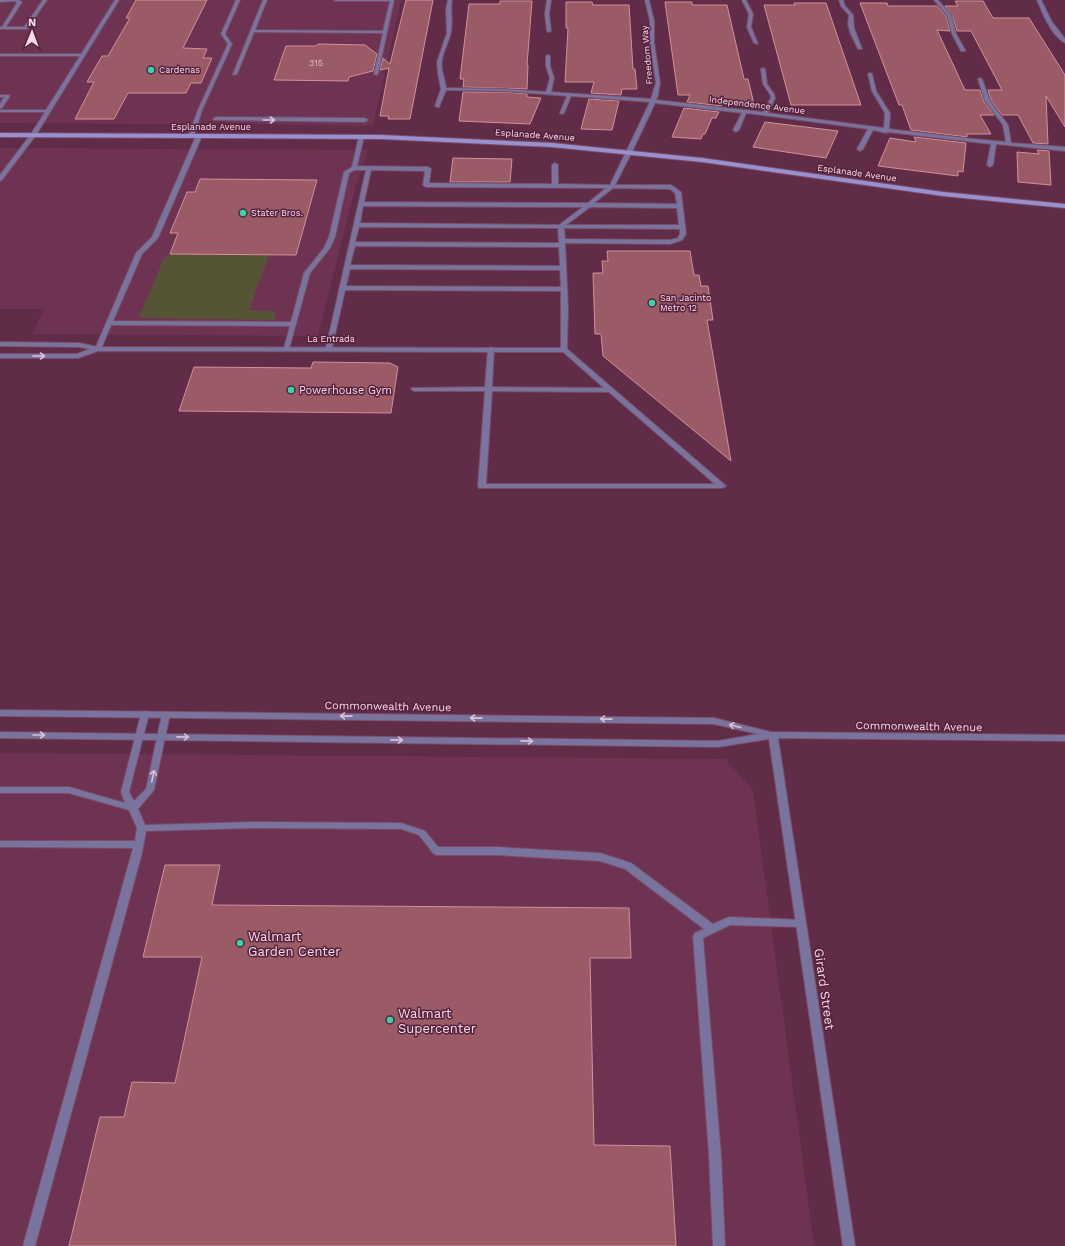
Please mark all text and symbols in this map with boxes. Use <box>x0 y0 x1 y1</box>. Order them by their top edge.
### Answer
north arrow <box>12 12 52 52</box>
text: N <box>28 16 36 29</box>
street label: Freedom Way <box>639 25 655 85</box>
house number: 315 <box>309 58 323 68</box>
marker: Cardenas <box>146 65 156 75</box>
place label: Cardenas <box>159 65 200 75</box>
street label: Independence Avenue <box>708 94 806 116</box>
one-way arrow <box>262 116 275 124</box>
street label: Esplanade Avenue <box>171 122 251 132</box>
street label: Esplanade Avenue <box>495 127 575 143</box>
street label: Esplanade Avenue <box>817 162 897 184</box>
marker: Stater Bros. <box>238 208 248 218</box>
place label: Stater Bros. <box>251 208 303 218</box>
place label: San Jacinto Metro 12 <box>660 293 711 313</box>
marker: San Jacinto Metro 12 <box>647 298 657 308</box>
street label: La Entrada <box>307 334 355 344</box>
one-way arrow <box>32 352 45 360</box>
place label: Powerhouse Gym <box>299 384 392 397</box>
marker: Powerhouse Gym <box>286 385 296 395</box>
street label: Commonwealth Avenue <box>324 699 452 714</box>
one-way arrow <box>340 712 353 720</box>
one-way arrow <box>470 714 483 722</box>
one-way arrow <box>600 716 613 723</box>
street label: Commonwealth Avenue <box>855 719 983 734</box>
one-way arrow <box>729 722 742 729</box>
one-way arrow <box>32 732 45 739</box>
one-way arrow <box>176 733 189 741</box>
one-way arrow <box>390 736 403 744</box>
one-way arrow <box>520 737 533 745</box>
one-way arrow <box>149 770 157 783</box>
place label: Walmart Garden Center <box>248 929 341 959</box>
marker: Walmart Garden Center <box>235 938 245 948</box>
street label: Girard Street <box>811 947 838 1031</box>
place label: Walmart Supercenter <box>398 1006 476 1036</box>
marker: Walmart Supercenter <box>385 1015 395 1025</box>

